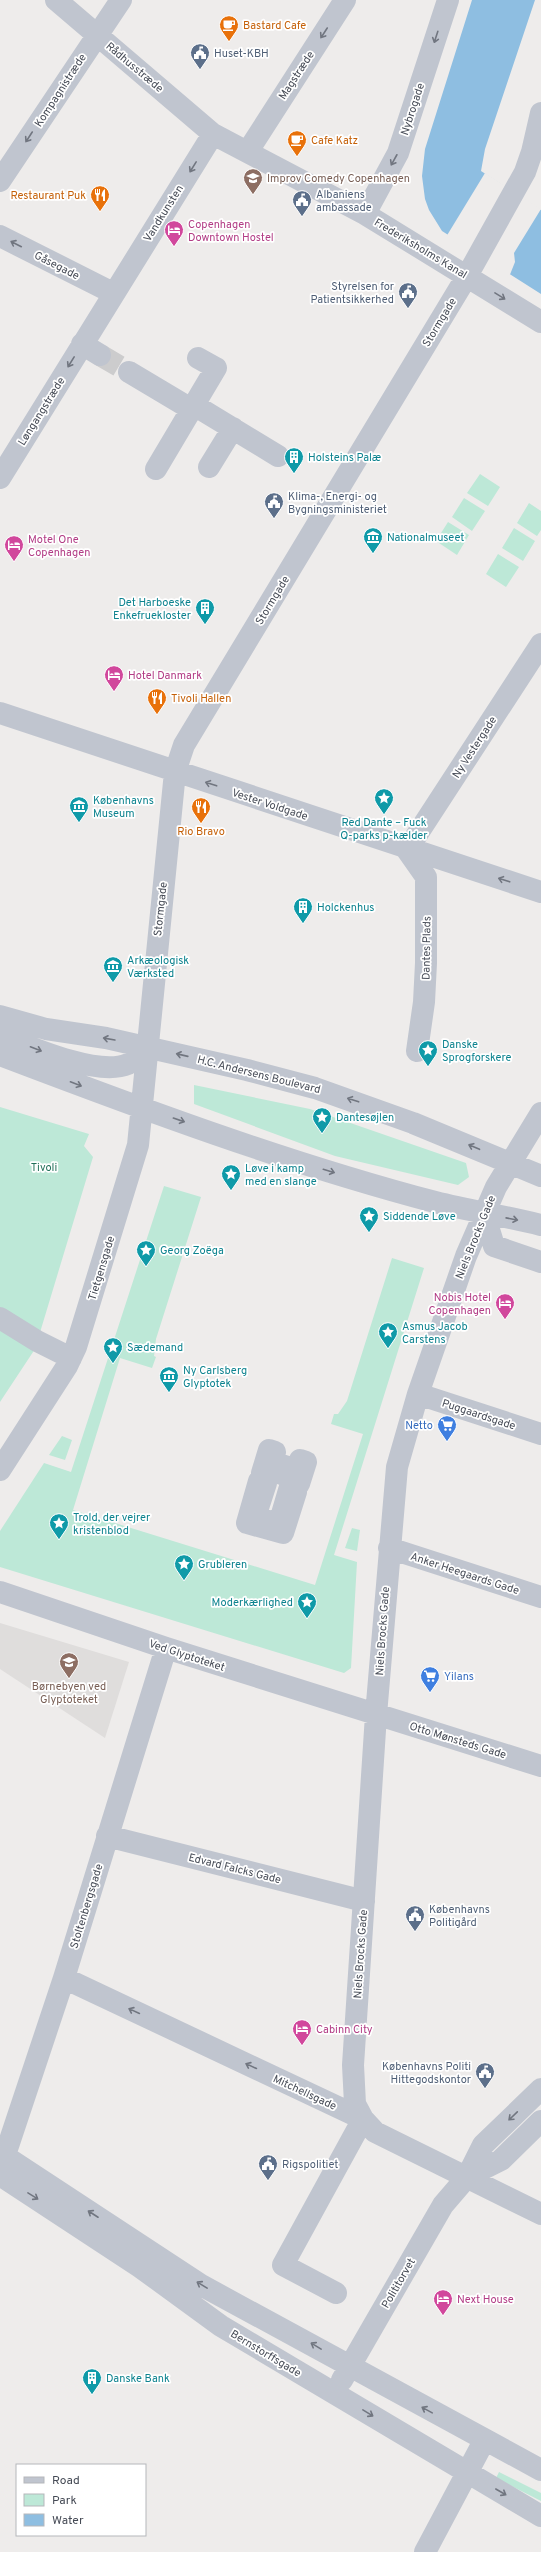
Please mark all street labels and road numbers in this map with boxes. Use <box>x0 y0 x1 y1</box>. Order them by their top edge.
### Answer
street label: Rådhusstræde <box>103 40 166 96</box>
street label: Magstræde <box>276 49 318 103</box>
street label: Kompagnistræde <box>32 51 90 130</box>
street label: Nybrogade <box>398 81 428 137</box>
street label: Vandkunsten <box>141 183 187 245</box>
street label: Frederiksholms Kanal <box>372 216 469 282</box>
street label: Gåsegade <box>32 249 82 283</box>
street label: Stormgade <box>420 295 460 350</box>
street label: Løngangstræde <box>15 375 68 448</box>
street label: Stormgade <box>253 573 293 628</box>
street label: Ny Vestergade <box>450 714 500 781</box>
street label: Vester Voldgade <box>230 786 310 824</box>
street label: Stormgade <box>151 881 171 937</box>
street label: Dantes Plads <box>419 916 435 980</box>
street label: H.C. Andersens Boulevard <box>196 1053 322 1097</box>
street label: Niels Brocks Gade <box>453 1193 499 1281</box>
street label: Tietgensgade <box>85 1234 118 1302</box>
street label: Puggaardsgade <box>440 1396 517 1433</box>
street label: Anker Heegaards Gade <box>408 1550 521 1598</box>
street label: Niels Brocks Gade <box>373 1586 393 1676</box>
street label: Ved Glyptoteket <box>147 1637 226 1675</box>
street label: Otto Mønsteds Gade <box>408 1720 508 1762</box>
street label: Edvard Falcks Gade <box>187 1851 283 1887</box>
street label: Stoltenbergsgade <box>67 1862 107 1950</box>
street label: Niels Brocks Gade <box>351 1909 371 1999</box>
street label: Mitchellsgade <box>271 2072 339 2114</box>
street label: Polititorvet <box>379 2256 419 2311</box>
street label: Bernstorffsgade <box>228 2327 303 2380</box>

